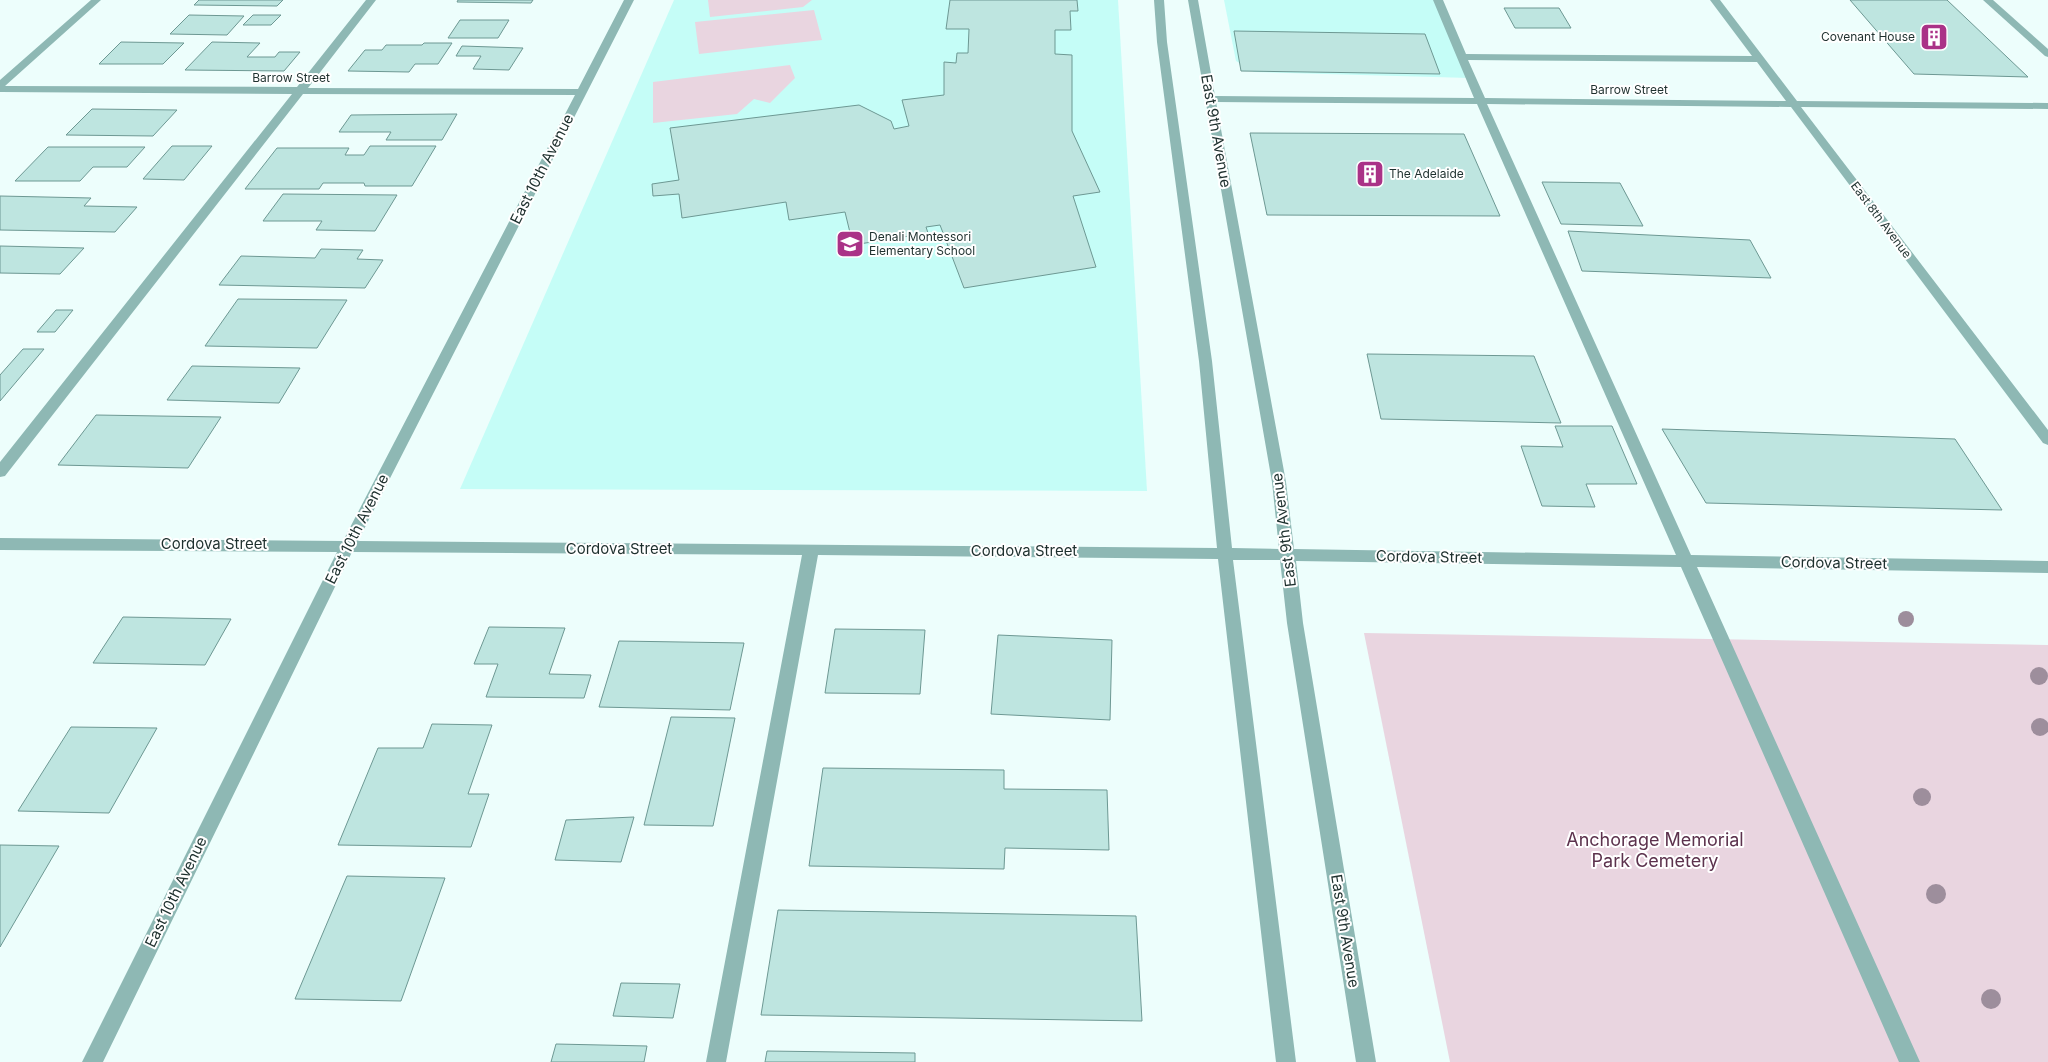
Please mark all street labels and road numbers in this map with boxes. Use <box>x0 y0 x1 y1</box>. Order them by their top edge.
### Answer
street label: Barrow Street <box>252 70 330 85</box>
street label: East 9th Avenue <box>1197 73 1236 189</box>
street label: Barrow Street <box>1590 82 1668 97</box>
street label: East 10th Avenue <box>506 111 577 227</box>
street label: East 8th Avenue <box>1848 179 1915 261</box>
street label: East 10th Avenue <box>321 471 392 587</box>
street label: East 9th Avenue <box>1267 472 1300 588</box>
street label: Cordova Street <box>161 534 267 553</box>
street label: Cordova Street <box>566 539 672 558</box>
street label: Cordova Street <box>971 541 1077 560</box>
street label: Cordova Street <box>1376 546 1483 567</box>
street label: Cordova Street <box>1781 552 1888 573</box>
street label: East 10th Avenue <box>141 833 211 950</box>
street label: East 9th Avenue <box>1327 873 1364 989</box>

